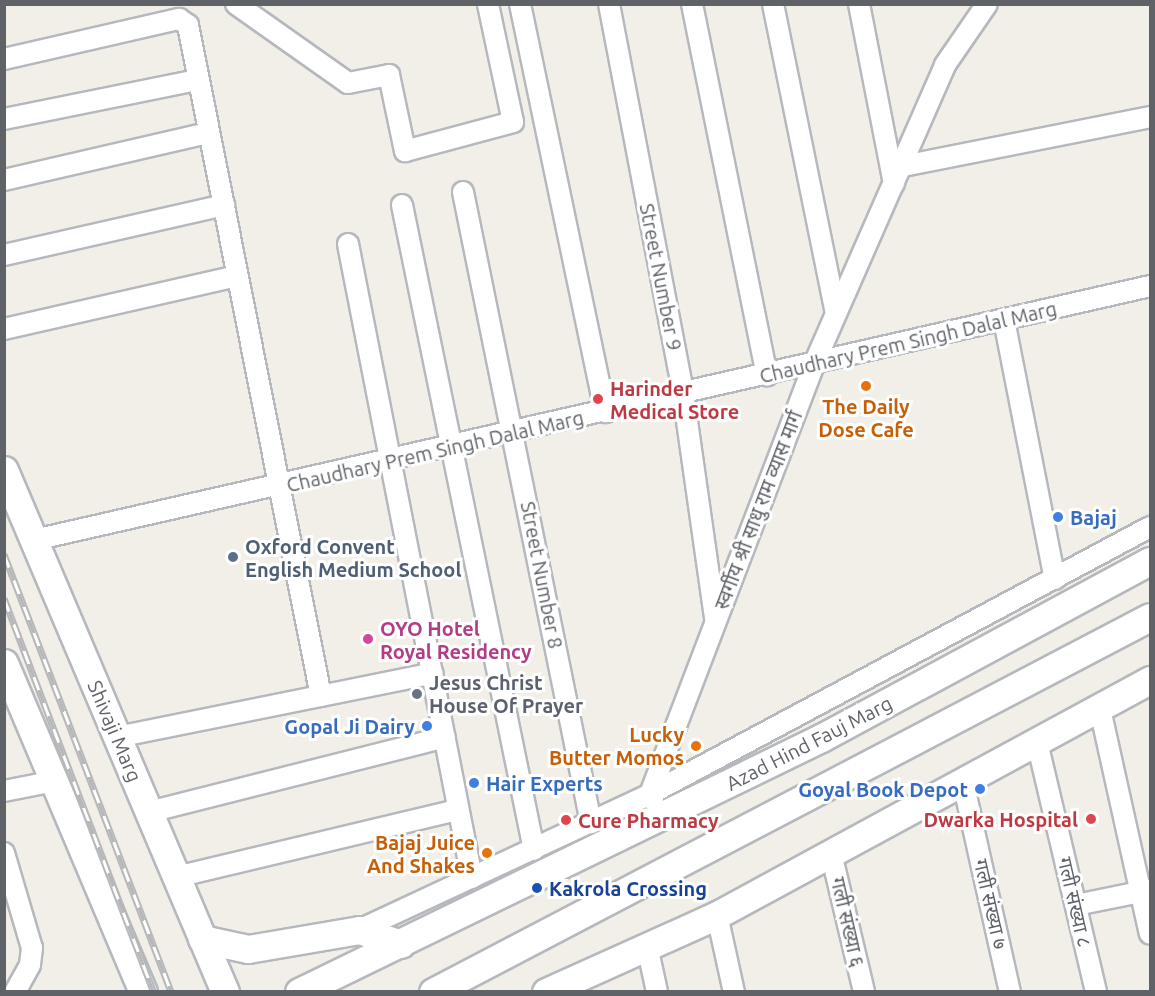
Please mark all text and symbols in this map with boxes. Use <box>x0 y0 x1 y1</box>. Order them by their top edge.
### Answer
street label: Street Number 9 <box>635 201 687 353</box>
street label: Chaudhary Prem Singh Dalal Marg <box>757 296 1059 388</box>
place label: Harinder Medical Store <box>610 376 739 423</box>
marker: The Daily Dose Cafe <box>859 379 873 393</box>
marker: Harinder Medical Store <box>591 392 605 406</box>
place label: The Daily Dose Cafe <box>818 395 914 442</box>
street label: Chaudhary Prem Singh Dalal Marg <box>284 405 586 497</box>
street label: स्वर्गीय श्री साधु राम व्यास मार्ग <box>709 407 807 613</box>
street label: Street Number 8 <box>516 499 568 651</box>
place label: Bajaj <box>1070 505 1117 529</box>
marker: Bajaj <box>1051 510 1065 524</box>
place label: Oxford Convent English Medium School <box>245 534 461 581</box>
marker: Oxford Convent English Medium School <box>226 550 240 564</box>
place label: OYO Hotel Royal Residency <box>380 616 532 663</box>
marker: OYO Hotel Royal Residency <box>361 632 375 646</box>
place label: Jesus Christ House Of Prayer <box>429 670 583 717</box>
street label: Shivaji Marg <box>83 677 147 785</box>
marker: Jesus Christ House Of Prayer <box>410 687 424 701</box>
street label: Azad Hind Fauj Marg <box>722 691 896 795</box>
place label: Gopal Ji Dairy <box>284 714 415 738</box>
marker: Gopal Ji Dairy <box>420 719 434 733</box>
place label: Lucky Butter Momos <box>549 722 684 769</box>
marker: Lucky Butter Momos <box>689 739 703 753</box>
place label: Hair Experts <box>486 771 603 795</box>
marker: Hair Experts <box>467 776 481 790</box>
place label: Goyal Book Depot <box>798 777 968 801</box>
marker: Goyal Book Depot <box>973 782 987 796</box>
place label: Dwarka Hospital <box>923 807 1078 831</box>
place label: Cure Pharmacy <box>578 808 719 832</box>
marker: Dwarka Hospital <box>1082 810 1100 828</box>
marker: Cure Pharmacy <box>559 813 573 827</box>
place label: Bajaj Juice And Shakes <box>367 830 475 877</box>
marker: Bajaj Juice And Shakes <box>480 846 494 860</box>
street label: गली संख्या ८ <box>1053 855 1097 949</box>
street label: गली संख्या ७ <box>969 857 1013 951</box>
street label: गली संख्या ६ <box>826 875 870 969</box>
place label: Kakrola Crossing <box>549 876 707 900</box>
marker: Kakrola Crossing <box>530 881 544 895</box>

